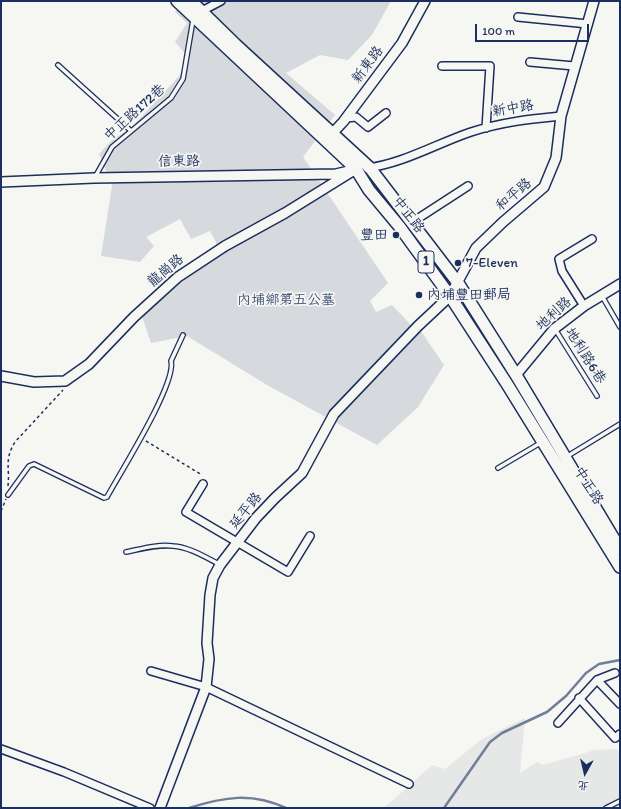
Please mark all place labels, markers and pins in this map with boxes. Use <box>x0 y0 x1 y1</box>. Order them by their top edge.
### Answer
place label: 豐田 <box>360 227 388 243</box>
marker: 豐田 <box>391 230 401 240</box>
place label: 7-Eleven <box>466 255 518 271</box>
marker: 7-Eleven <box>453 258 463 268</box>
place label: 內埔豐田郵局 <box>427 287 511 303</box>
marker: 內埔豐田郵局 <box>414 290 424 300</box>

